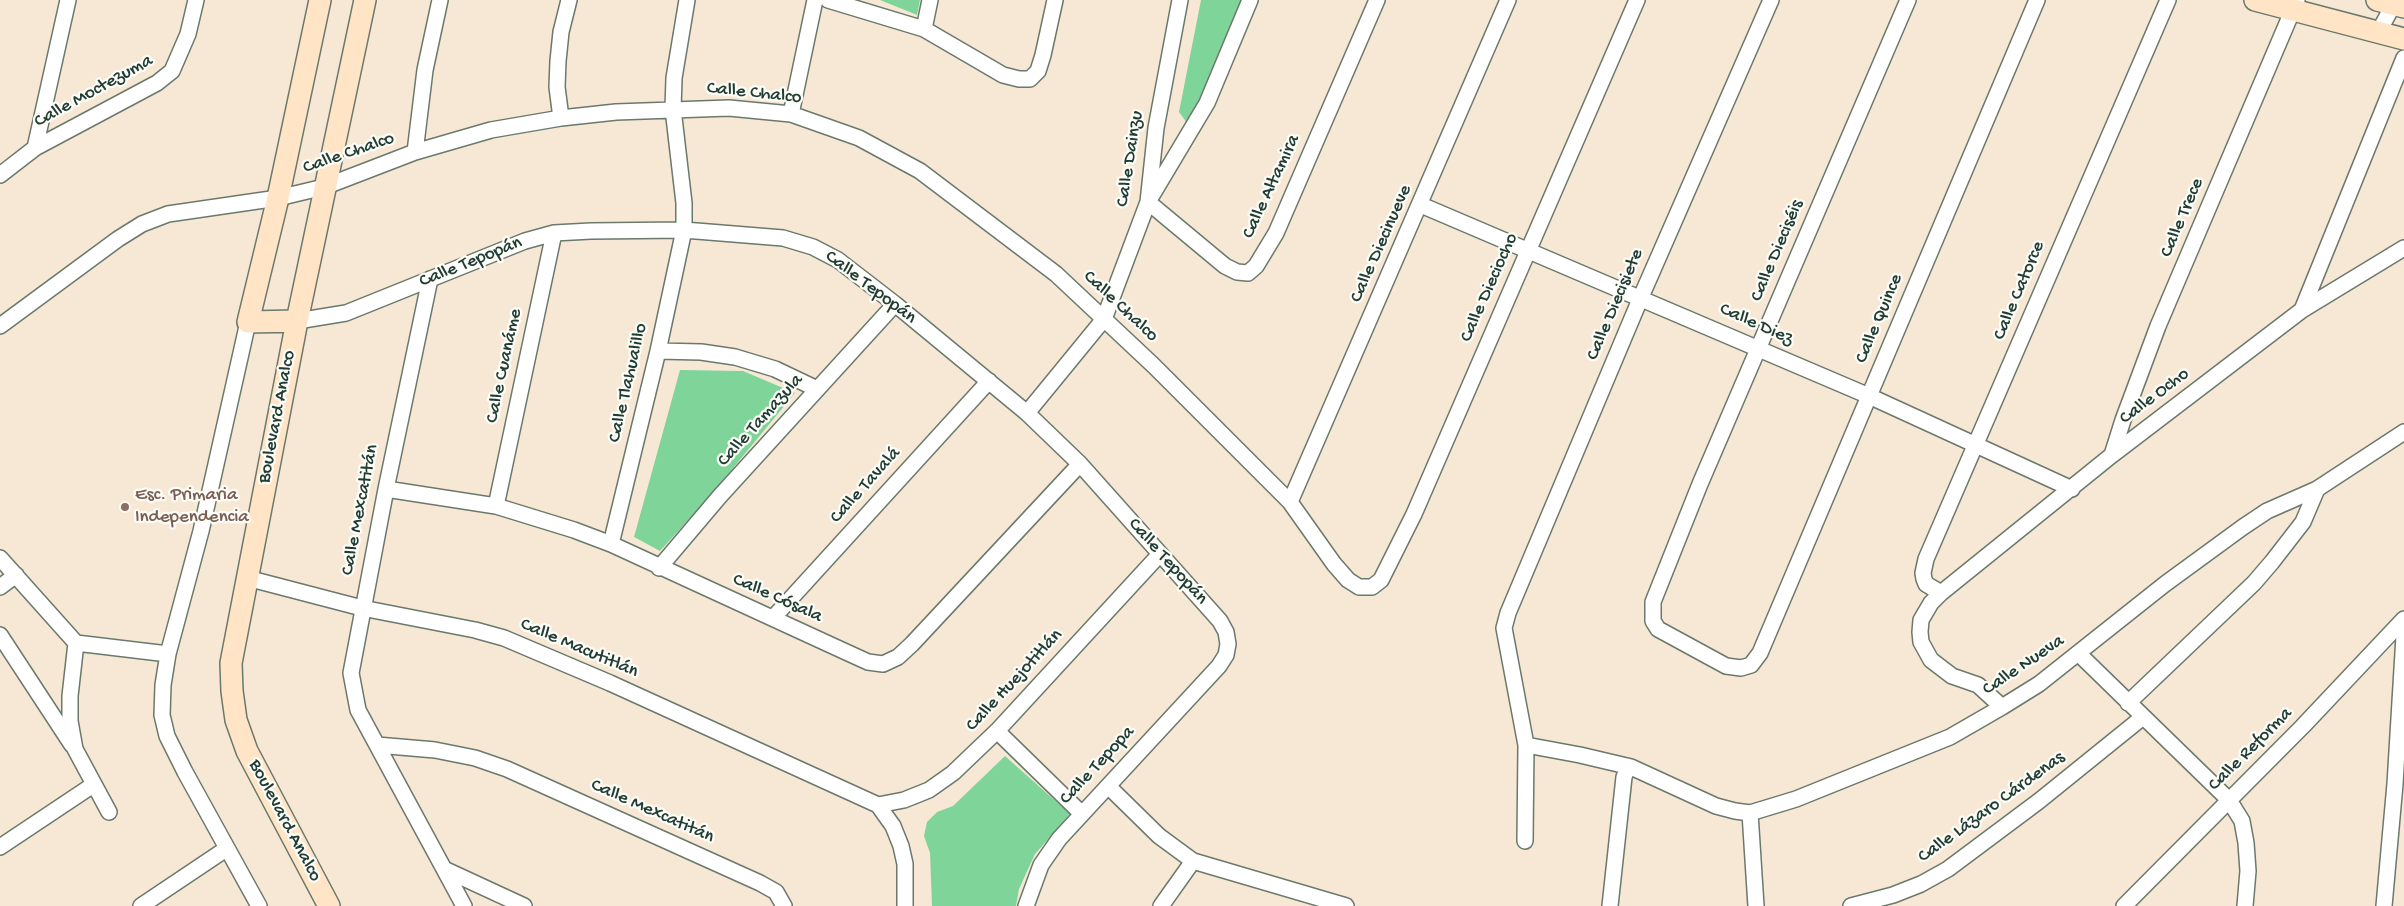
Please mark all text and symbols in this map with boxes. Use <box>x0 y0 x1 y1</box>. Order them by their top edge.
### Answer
street label: Calle Moctezuma <box>31 50 157 134</box>
street label: Calle Chalco <box>706 78 802 110</box>
street label: Calle Dainzu <box>1112 109 1150 209</box>
street label: Calle Chalco <box>300 128 398 180</box>
street label: Calle Altamira <box>1238 131 1306 243</box>
street label: Calle Trece <box>2156 175 2210 261</box>
street label: Calle Diecinueve <box>1346 182 1418 306</box>
street label: Calle Dieciséis <box>1746 197 1810 305</box>
street label: Calle Dieciocho <box>1456 230 1524 346</box>
street label: Calle Tepopán <box>416 232 526 294</box>
street label: Calle Catorce <box>1989 238 2051 344</box>
street label: Calle Tepopán <box>820 246 920 330</box>
street label: Calle Diecisiete <box>1582 246 1650 364</box>
street label: Calle Chalco <box>1077 266 1163 348</box>
street label: Calle Quince <box>1851 271 1909 367</box>
street label: Calle Diez <box>1716 299 1796 351</box>
street label: Calle Cuanáme <box>482 307 528 425</box>
street label: Calle Tlahualillo <box>604 321 654 445</box>
street label: Boulevard Analco <box>254 349 302 485</box>
street label: Calle Ocho <box>2116 363 2194 431</box>
street label: Calle Tamazula <box>713 370 809 472</box>
street label: Calle Mexcatitán <box>337 443 385 577</box>
street label: Calle Tavalá <box>826 443 906 529</box>
place label: Esc. Primaria Independencia <box>135 485 249 529</box>
marker: Esc. Primaria Independencia <box>119 501 131 513</box>
street label: Calle Tepopán <box>1122 514 1212 610</box>
street label: Calle Cósala <box>729 569 825 629</box>
street label: Calle Macutitlán <box>517 614 641 684</box>
street label: Calle Huejotitlán <box>962 625 1068 737</box>
street label: Calle Nueva <box>1979 630 2069 702</box>
street label: Calle Reforma <box>2204 703 2298 797</box>
street label: Calle Tepopa <box>1056 722 1140 810</box>
street label: Calle Lázaro Cárdenas <box>1914 747 2070 869</box>
street label: Boulevard Analco <box>242 756 326 886</box>
street label: Calle Mexcatitán <box>587 775 717 849</box>

